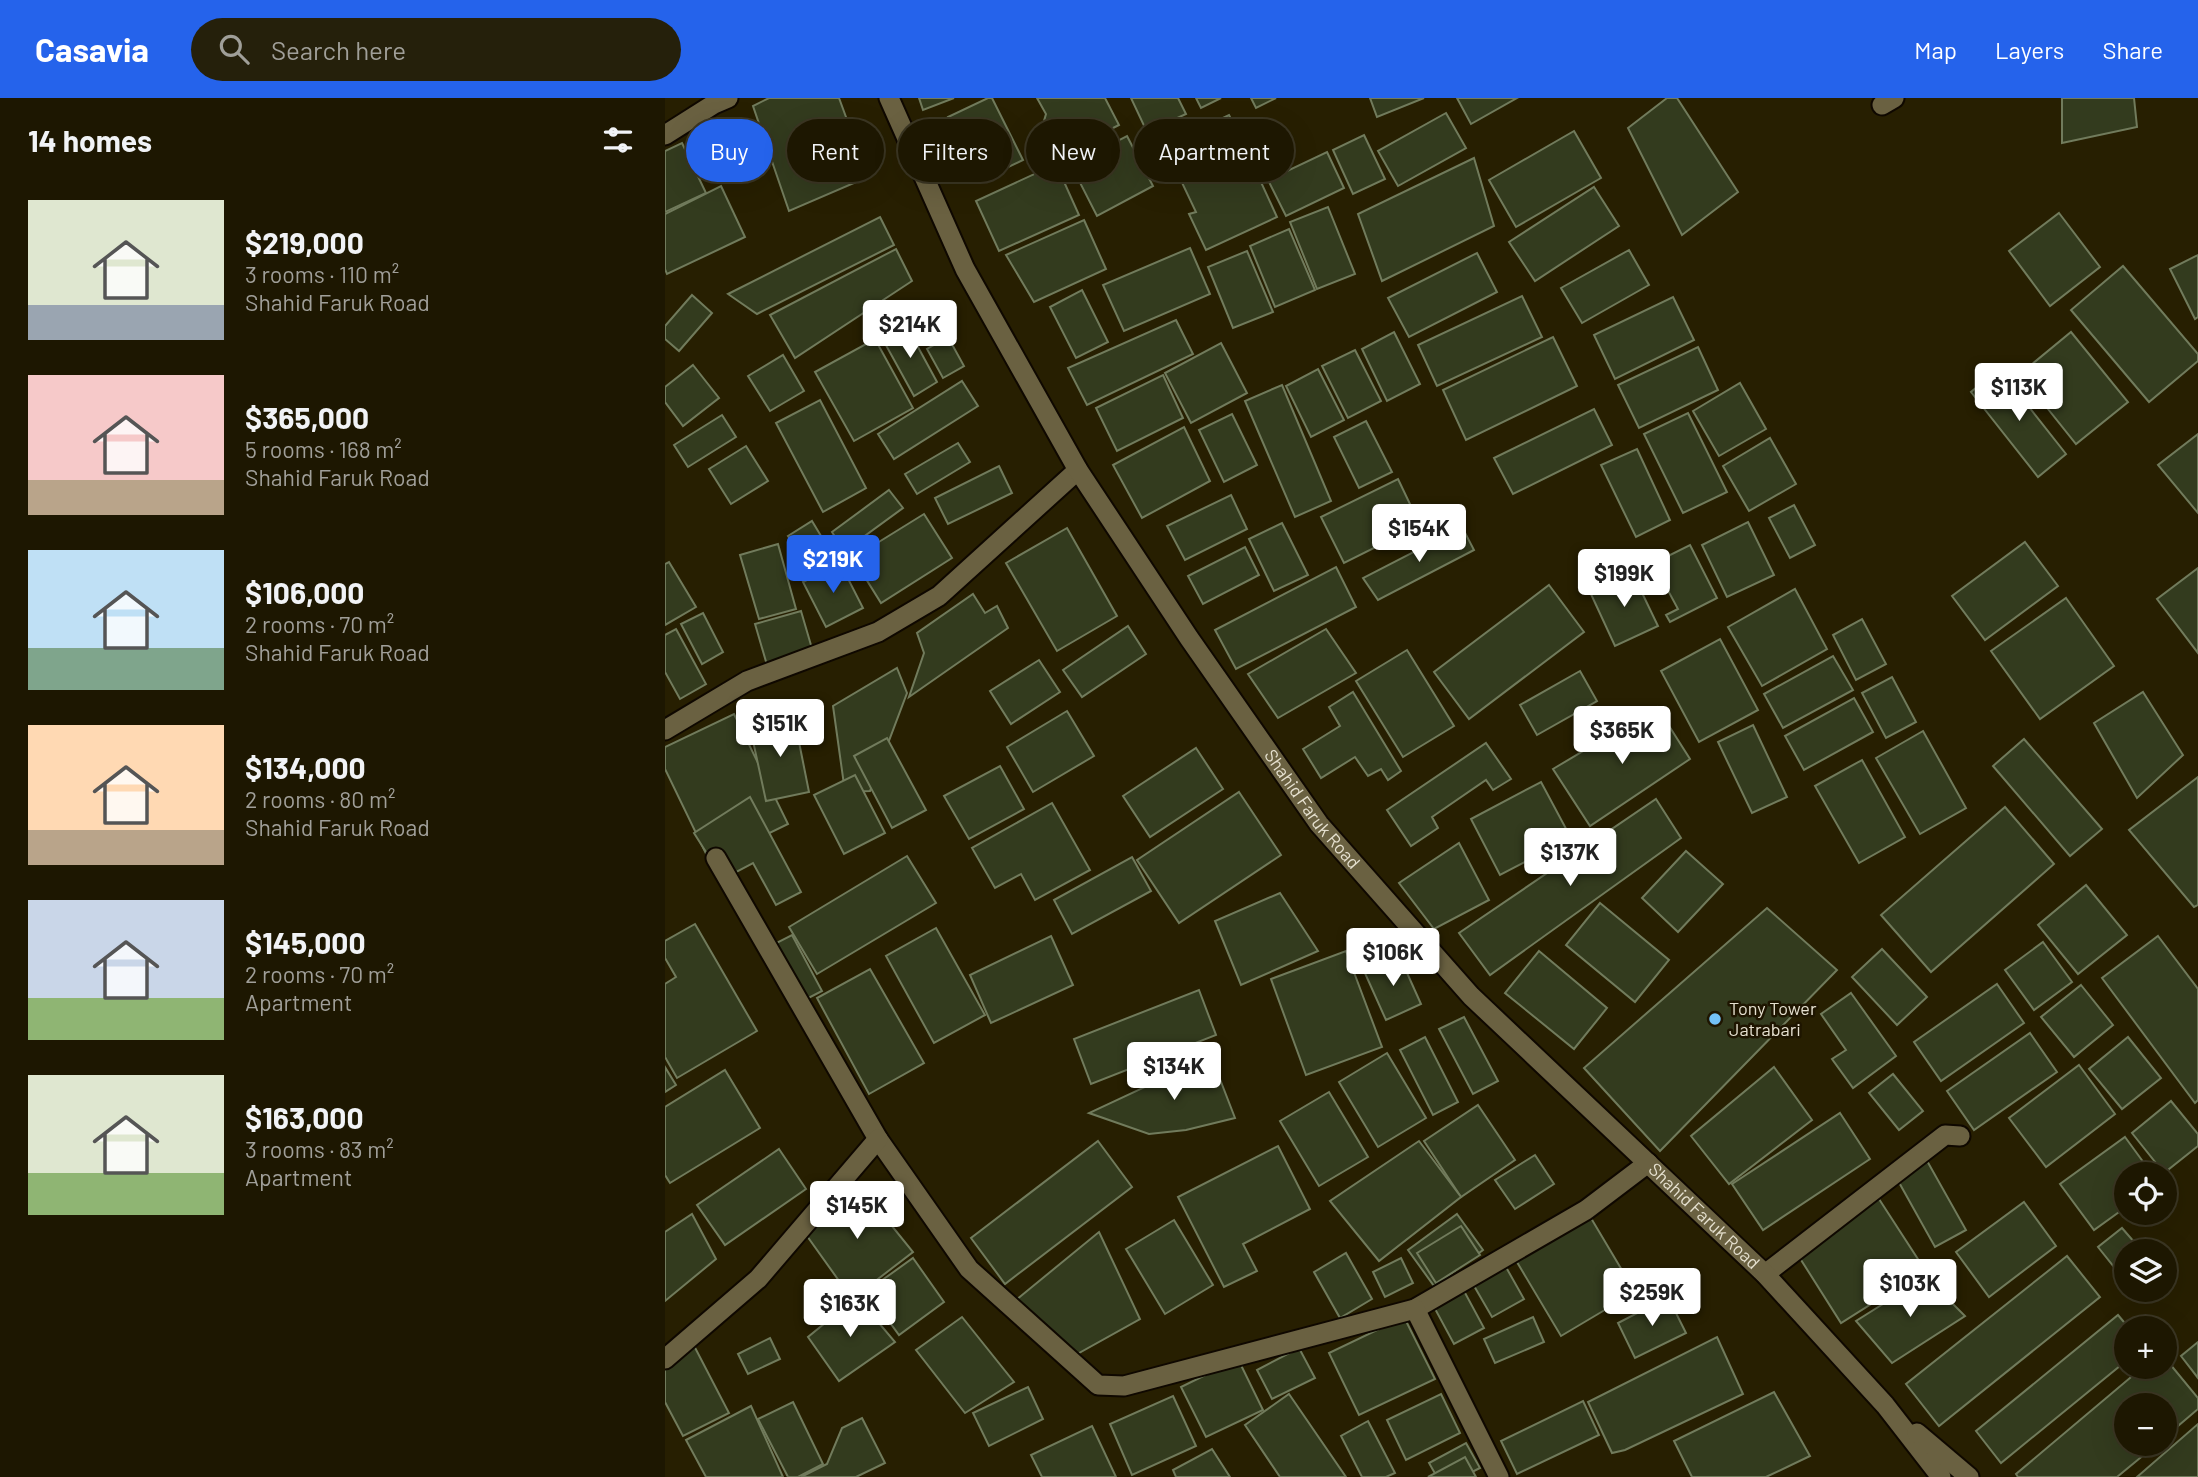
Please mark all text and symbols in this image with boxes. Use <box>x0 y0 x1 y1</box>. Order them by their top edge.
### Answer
search box <box>191 18 681 81</box>
text: Casavia <box>35 29 149 69</box>
icon: search <box>215 30 253 68</box>
text: Search here <box>271 34 406 65</box>
text: Map <box>1914 35 1957 64</box>
text: Layers <box>1995 35 2064 64</box>
text: Share <box>2102 35 2163 64</box>
chip: Buy <box>686 119 773 182</box>
chip: Rent <box>787 119 884 182</box>
chip: Filters <box>898 119 1012 182</box>
chip: New <box>1026 119 1120 182</box>
chip: Apartment <box>1134 119 1294 182</box>
icon: filters <box>599 121 637 159</box>
text: 14 homes <box>28 122 152 158</box>
text: $219,000 <box>245 224 364 260</box>
icon: home <box>84 228 168 312</box>
text: 3 rooms · 110 m² <box>245 260 399 288</box>
text: Shahid Faruk Road <box>245 288 430 316</box>
pin: $214K <box>861 300 959 360</box>
text: $214K <box>879 309 941 337</box>
pin: $113K <box>1970 364 2068 423</box>
text: $113K <box>1991 372 2047 400</box>
text: $365,000 <box>245 399 369 435</box>
icon: home <box>84 403 168 487</box>
text: 5 rooms · 168 m² <box>245 435 402 463</box>
text: Shahid Faruk Road <box>245 463 430 491</box>
pin: $154K <box>1370 504 1468 564</box>
text: $154K <box>1388 513 1450 541</box>
pin: $219K <box>784 536 882 595</box>
text: $219K <box>803 544 863 572</box>
pin: $199K <box>1575 550 1673 609</box>
text: $199K <box>1594 558 1654 586</box>
text: $106,000 <box>245 574 364 610</box>
icon: home <box>84 578 168 662</box>
text: 2 rooms · 70 m² <box>245 610 394 638</box>
text: Shahid Faruk Road <box>245 638 430 666</box>
pin: $151K <box>731 700 829 759</box>
pin: $365K <box>1573 706 1671 766</box>
text: $151K <box>752 708 808 736</box>
text: $365K <box>1590 715 1654 743</box>
street label: Shahid Faruk Road <box>1260 745 1365 873</box>
text: $134,000 <box>245 749 366 785</box>
icon: home <box>84 753 168 837</box>
text: 2 rooms · 80 m² <box>245 785 395 813</box>
text: Shahid Faruk Road <box>245 813 430 841</box>
pin: $137K <box>1521 828 1619 888</box>
text: $137K <box>1540 837 1600 865</box>
text: $145,000 <box>245 924 366 960</box>
icon: home <box>84 928 168 1012</box>
pin: $106K <box>1344 928 1442 988</box>
text: $106K <box>1362 937 1424 965</box>
text: 2 rooms · 70 m² <box>245 960 394 988</box>
text: Apartment <box>245 988 352 1016</box>
place label: Tony Tower Jatrabari <box>1729 997 1817 1040</box>
marker: Tony Tower Jatrabari <box>1707 1011 1723 1027</box>
pin: $134K <box>1125 1042 1223 1102</box>
text: $134K <box>1143 1051 1205 1079</box>
text: $163,000 <box>245 1099 364 1135</box>
icon: home <box>84 1103 168 1187</box>
text: 3 rooms · 83 m² <box>245 1135 394 1163</box>
street label: Shahid Faruk Road <box>1644 1158 1765 1273</box>
map controls <box>2114 1162 2177 1456</box>
button: locate <box>2114 1162 2177 1225</box>
text: Apartment <box>245 1163 352 1191</box>
pin: $145K <box>808 1182 906 1241</box>
text: $145K <box>826 1190 888 1218</box>
button: layers <box>2114 1239 2177 1302</box>
pin: $103K <box>1861 1260 1959 1319</box>
pin: $259K <box>1603 1268 1701 1328</box>
text: $103K <box>1879 1268 1941 1296</box>
text: $259K <box>1619 1277 1685 1305</box>
pin: $163K <box>801 1280 899 1339</box>
text: $163K <box>820 1288 880 1316</box>
button: + <box>2114 1316 2177 1379</box>
button: − <box>2114 1393 2177 1456</box>

